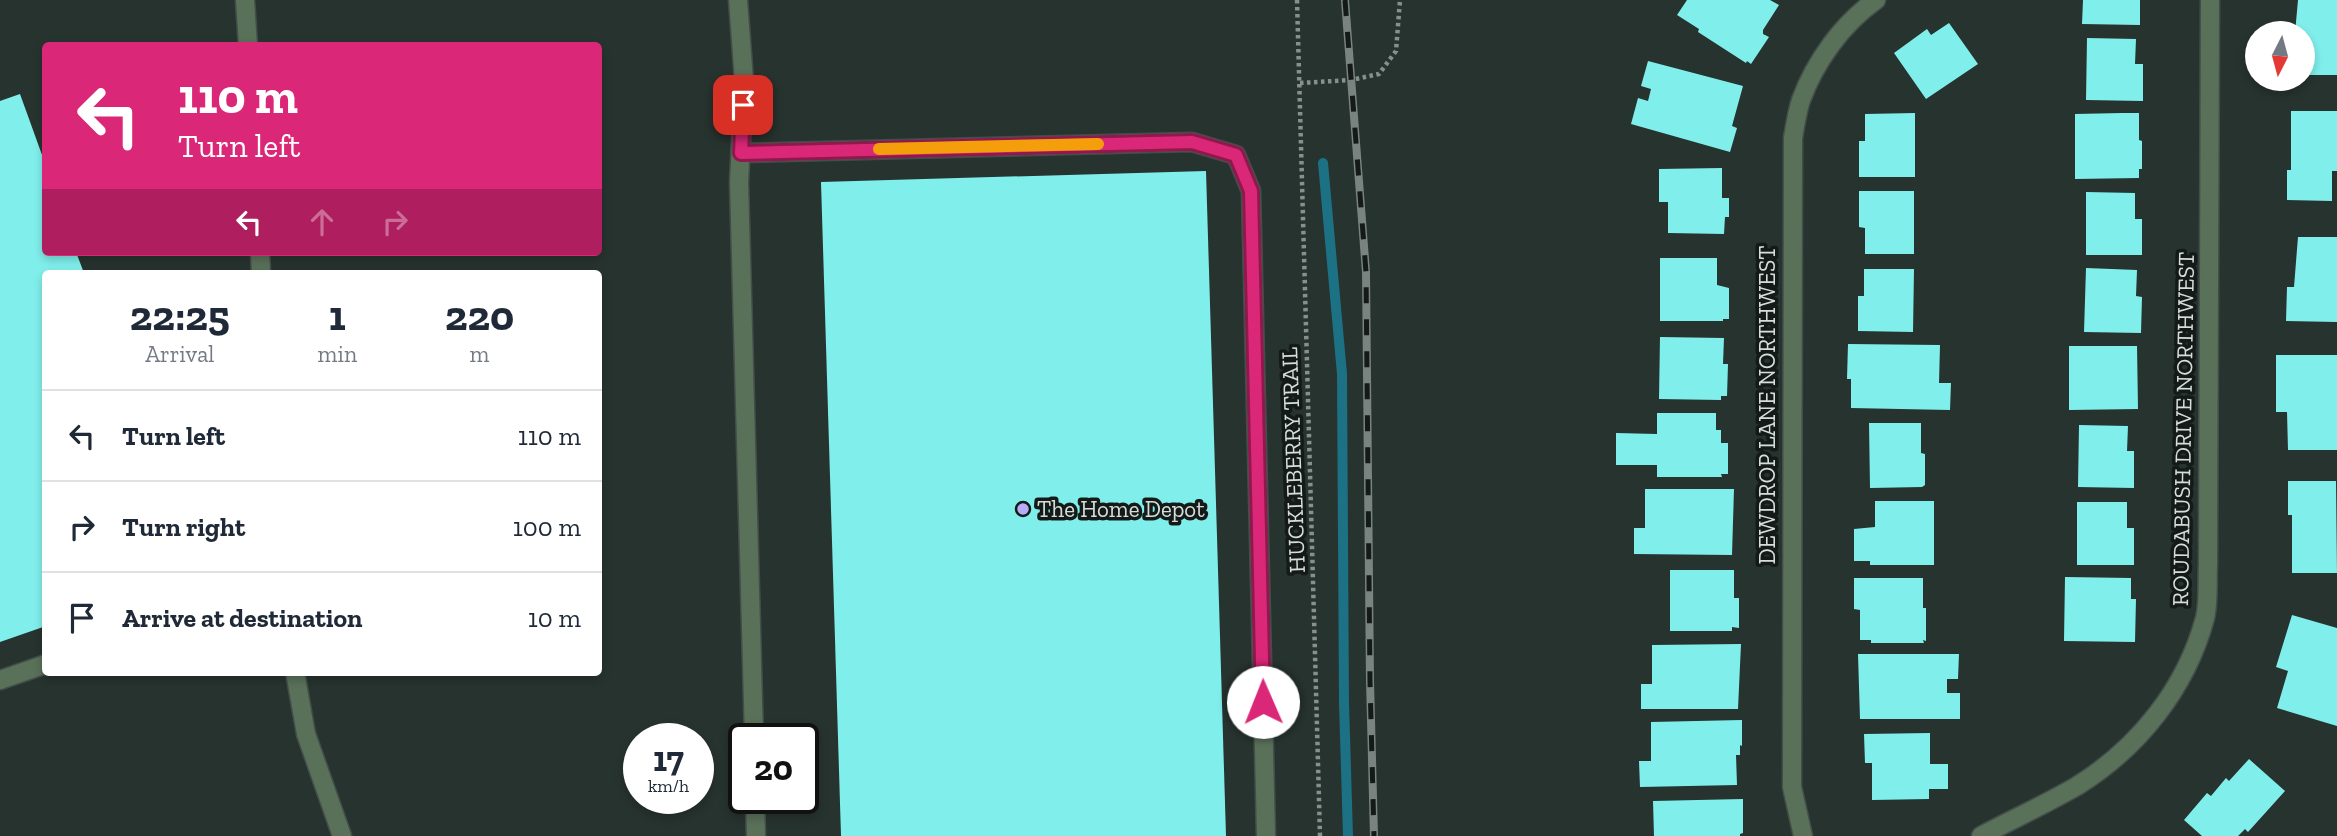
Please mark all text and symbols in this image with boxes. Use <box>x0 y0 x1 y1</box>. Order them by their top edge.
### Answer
north arrow <box>2245 21 2315 91</box>
map controls <box>2245 21 2315 91</box>
text: 110 m <box>178 67 298 126</box>
icon: left <box>63 70 154 161</box>
pin <box>713 75 773 135</box>
icon: arrive <box>724 86 762 124</box>
text: Turn left <box>178 127 300 165</box>
icon: left <box>230 203 268 241</box>
icon: ahead <box>303 203 341 241</box>
icon: right <box>376 203 414 241</box>
street label: DEWDROP LANE NORTHWEST <box>1753 246 1781 564</box>
street label: ROUDABUSH DRIVE NORTHWEST <box>2166 252 2200 606</box>
text: 22:25 <box>130 290 230 341</box>
text: 1 <box>329 290 346 341</box>
text: 220 <box>445 290 514 341</box>
text: Arrival <box>145 340 214 368</box>
text: min <box>318 340 357 368</box>
text: m <box>470 340 489 368</box>
street label: HUCKLEBERRY TRAIL <box>1275 346 1311 573</box>
icon: left <box>63 417 101 455</box>
text: Turn left <box>122 420 225 452</box>
text: 110 m <box>518 420 581 452</box>
place label: The Home Depot <box>1037 495 1205 523</box>
marker: The Home Depot <box>1015 501 1031 517</box>
icon: right <box>63 508 101 546</box>
text: Turn right <box>122 511 245 543</box>
text: 100 m <box>513 511 581 543</box>
icon: arrive <box>63 599 101 637</box>
text: Arrive at destination <box>122 602 362 634</box>
text: 10 m <box>528 602 581 634</box>
position arrow <box>1226 665 1300 739</box>
speed limit sign: 20 <box>728 723 819 814</box>
text: 17 <box>653 738 684 780</box>
text: km/h <box>648 775 689 797</box>

